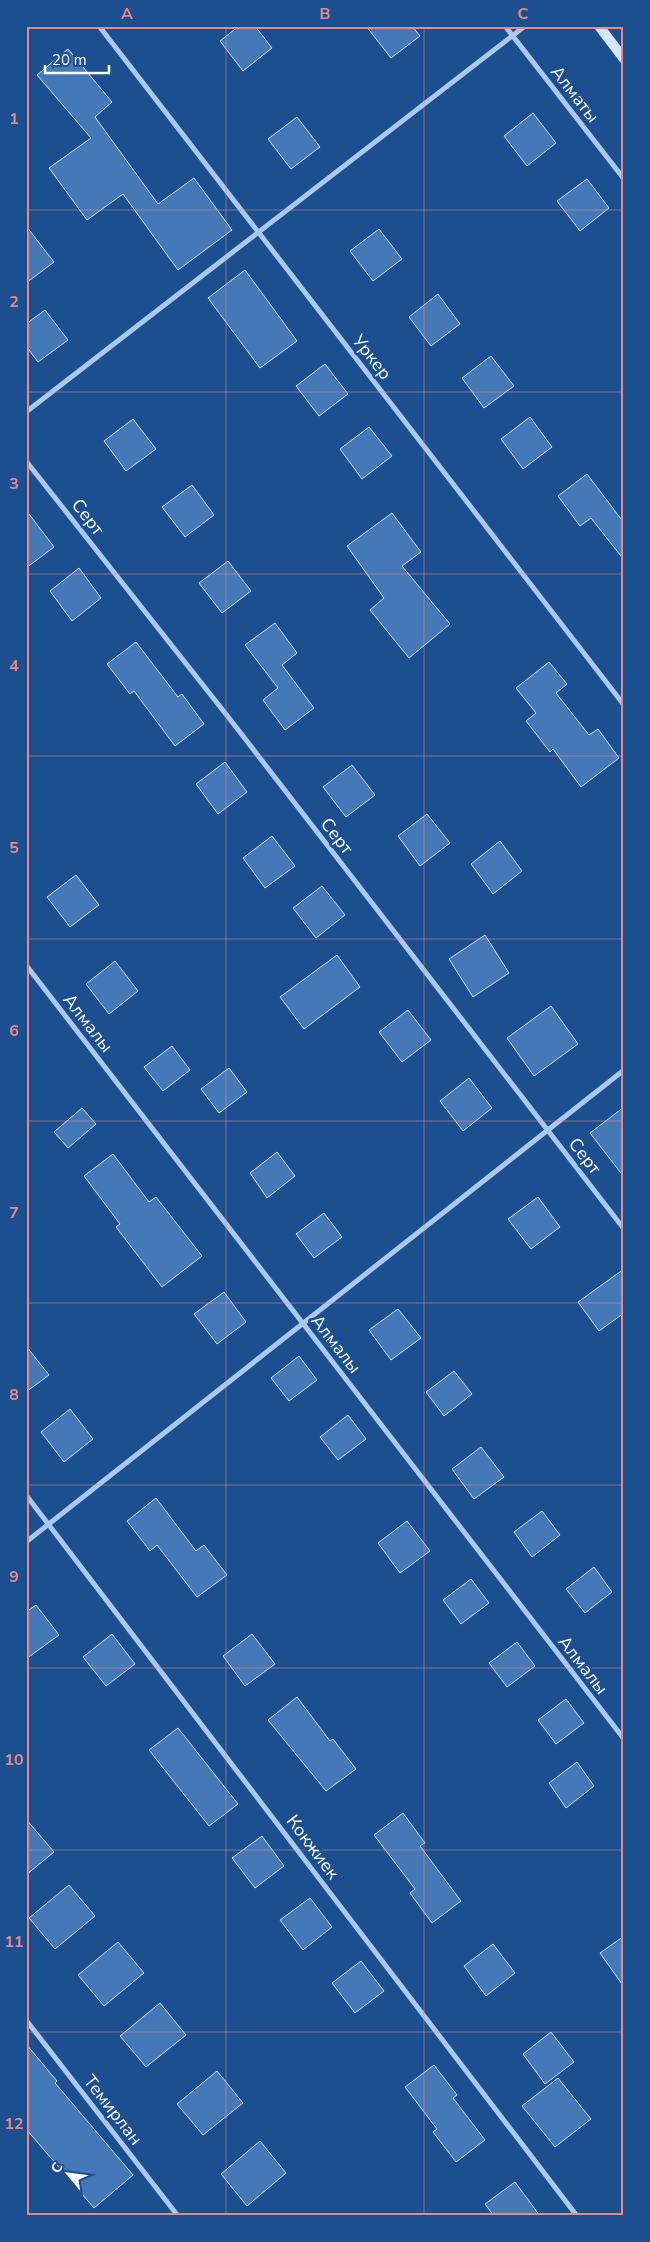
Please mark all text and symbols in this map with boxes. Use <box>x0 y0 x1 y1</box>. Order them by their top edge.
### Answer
text: A <box>121 3 133 25</box>
text: B <box>319 3 331 25</box>
text: C <box>518 3 529 25</box>
scale bar <box>45 42 109 74</box>
text: 20 m <box>52 50 87 70</box>
street label: Алматы <box>545 61 605 127</box>
text: 1 <box>9 108 19 130</box>
text: 2 <box>9 291 19 313</box>
street label: Уркер <box>346 329 397 385</box>
text: 3 <box>9 473 19 495</box>
street label: Серт <box>66 494 110 540</box>
text: 4 <box>9 655 19 677</box>
street label: Серт <box>315 813 359 859</box>
text: 5 <box>9 837 19 859</box>
street label: Алмалы <box>57 989 119 1057</box>
text: 6 <box>9 1020 19 1042</box>
street label: Серт <box>563 1133 607 1179</box>
text: 7 <box>9 1202 19 1224</box>
street label: Алмалы <box>305 1310 367 1378</box>
text: 8 <box>9 1384 19 1406</box>
text: 9 <box>9 1566 19 1588</box>
street label: Алмалы <box>552 1631 614 1699</box>
text: 10 <box>4 1749 24 1771</box>
street label: Кокжиек <box>281 1810 345 1885</box>
text: 11 <box>4 1931 24 1953</box>
street label: Темирлан <box>78 2070 148 2150</box>
text: 12 <box>4 2113 24 2135</box>
north arrow <box>42 2150 92 2200</box>
text: С <box>46 2159 68 2177</box>

